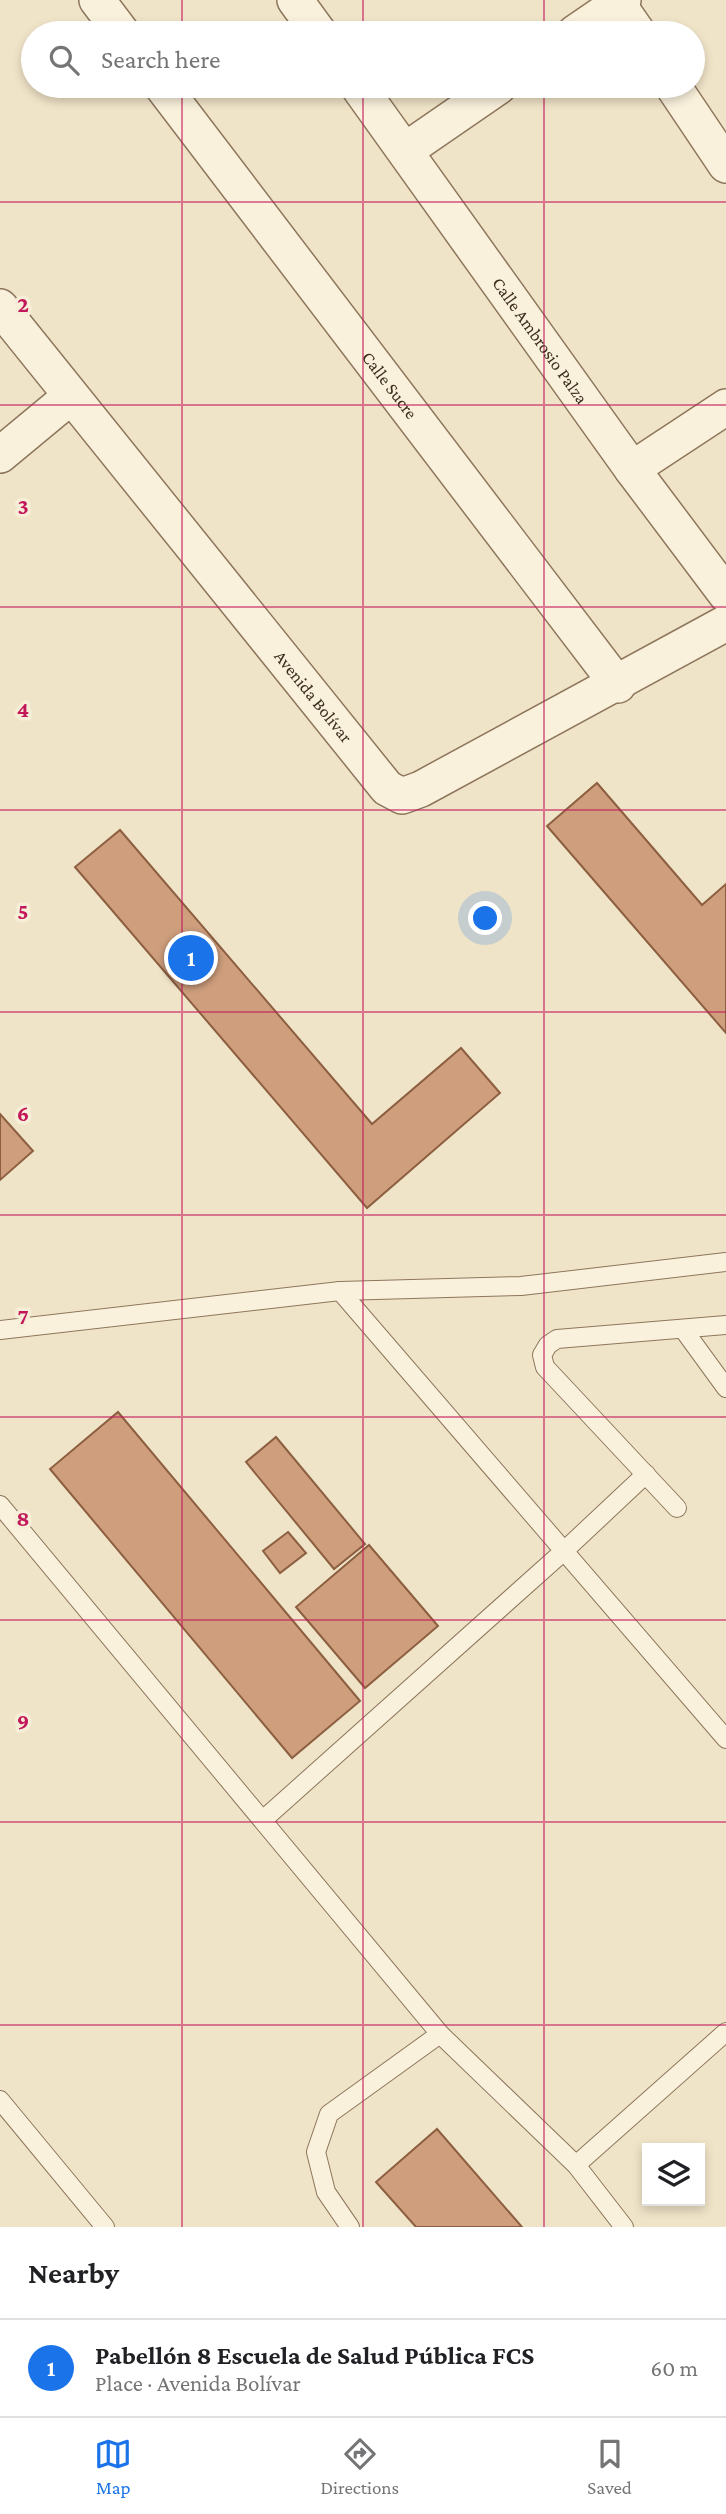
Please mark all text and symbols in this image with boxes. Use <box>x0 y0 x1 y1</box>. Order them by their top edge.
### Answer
search box <box>21 21 705 98</box>
icon: search <box>45 41 83 79</box>
text: Search here <box>101 45 220 74</box>
street label: Calle Ambrosio Palza <box>488 274 592 408</box>
text: 2 <box>17 291 29 317</box>
street label: Calle Sucre <box>358 348 422 423</box>
text: 3 <box>17 493 29 519</box>
street label: Avenida Bolívar <box>270 646 357 747</box>
text: 4 <box>17 696 29 722</box>
text: 5 <box>17 898 29 924</box>
your location <box>468 901 502 935</box>
pin: 1 <box>168 932 214 984</box>
text: 6 <box>17 1100 29 1126</box>
text: 7 <box>17 1303 29 1329</box>
text: 8 <box>16 1505 30 1531</box>
text: 9 <box>17 1708 29 1734</box>
map controls <box>642 2143 705 2206</box>
button: layers <box>642 2143 705 2206</box>
text: Nearby <box>28 2256 119 2289</box>
text: Pabellón 8 Escuela de Salud Pública FCS <box>95 2341 534 2370</box>
text: 1 <box>47 2355 55 2381</box>
text: 60 m <box>651 2355 698 2381</box>
text: Place · Avenida Bolívar <box>95 2370 301 2396</box>
tab: Map <box>94 2435 132 2498</box>
tab: Directions <box>320 2435 399 2498</box>
tab: Saved <box>587 2435 632 2498</box>

